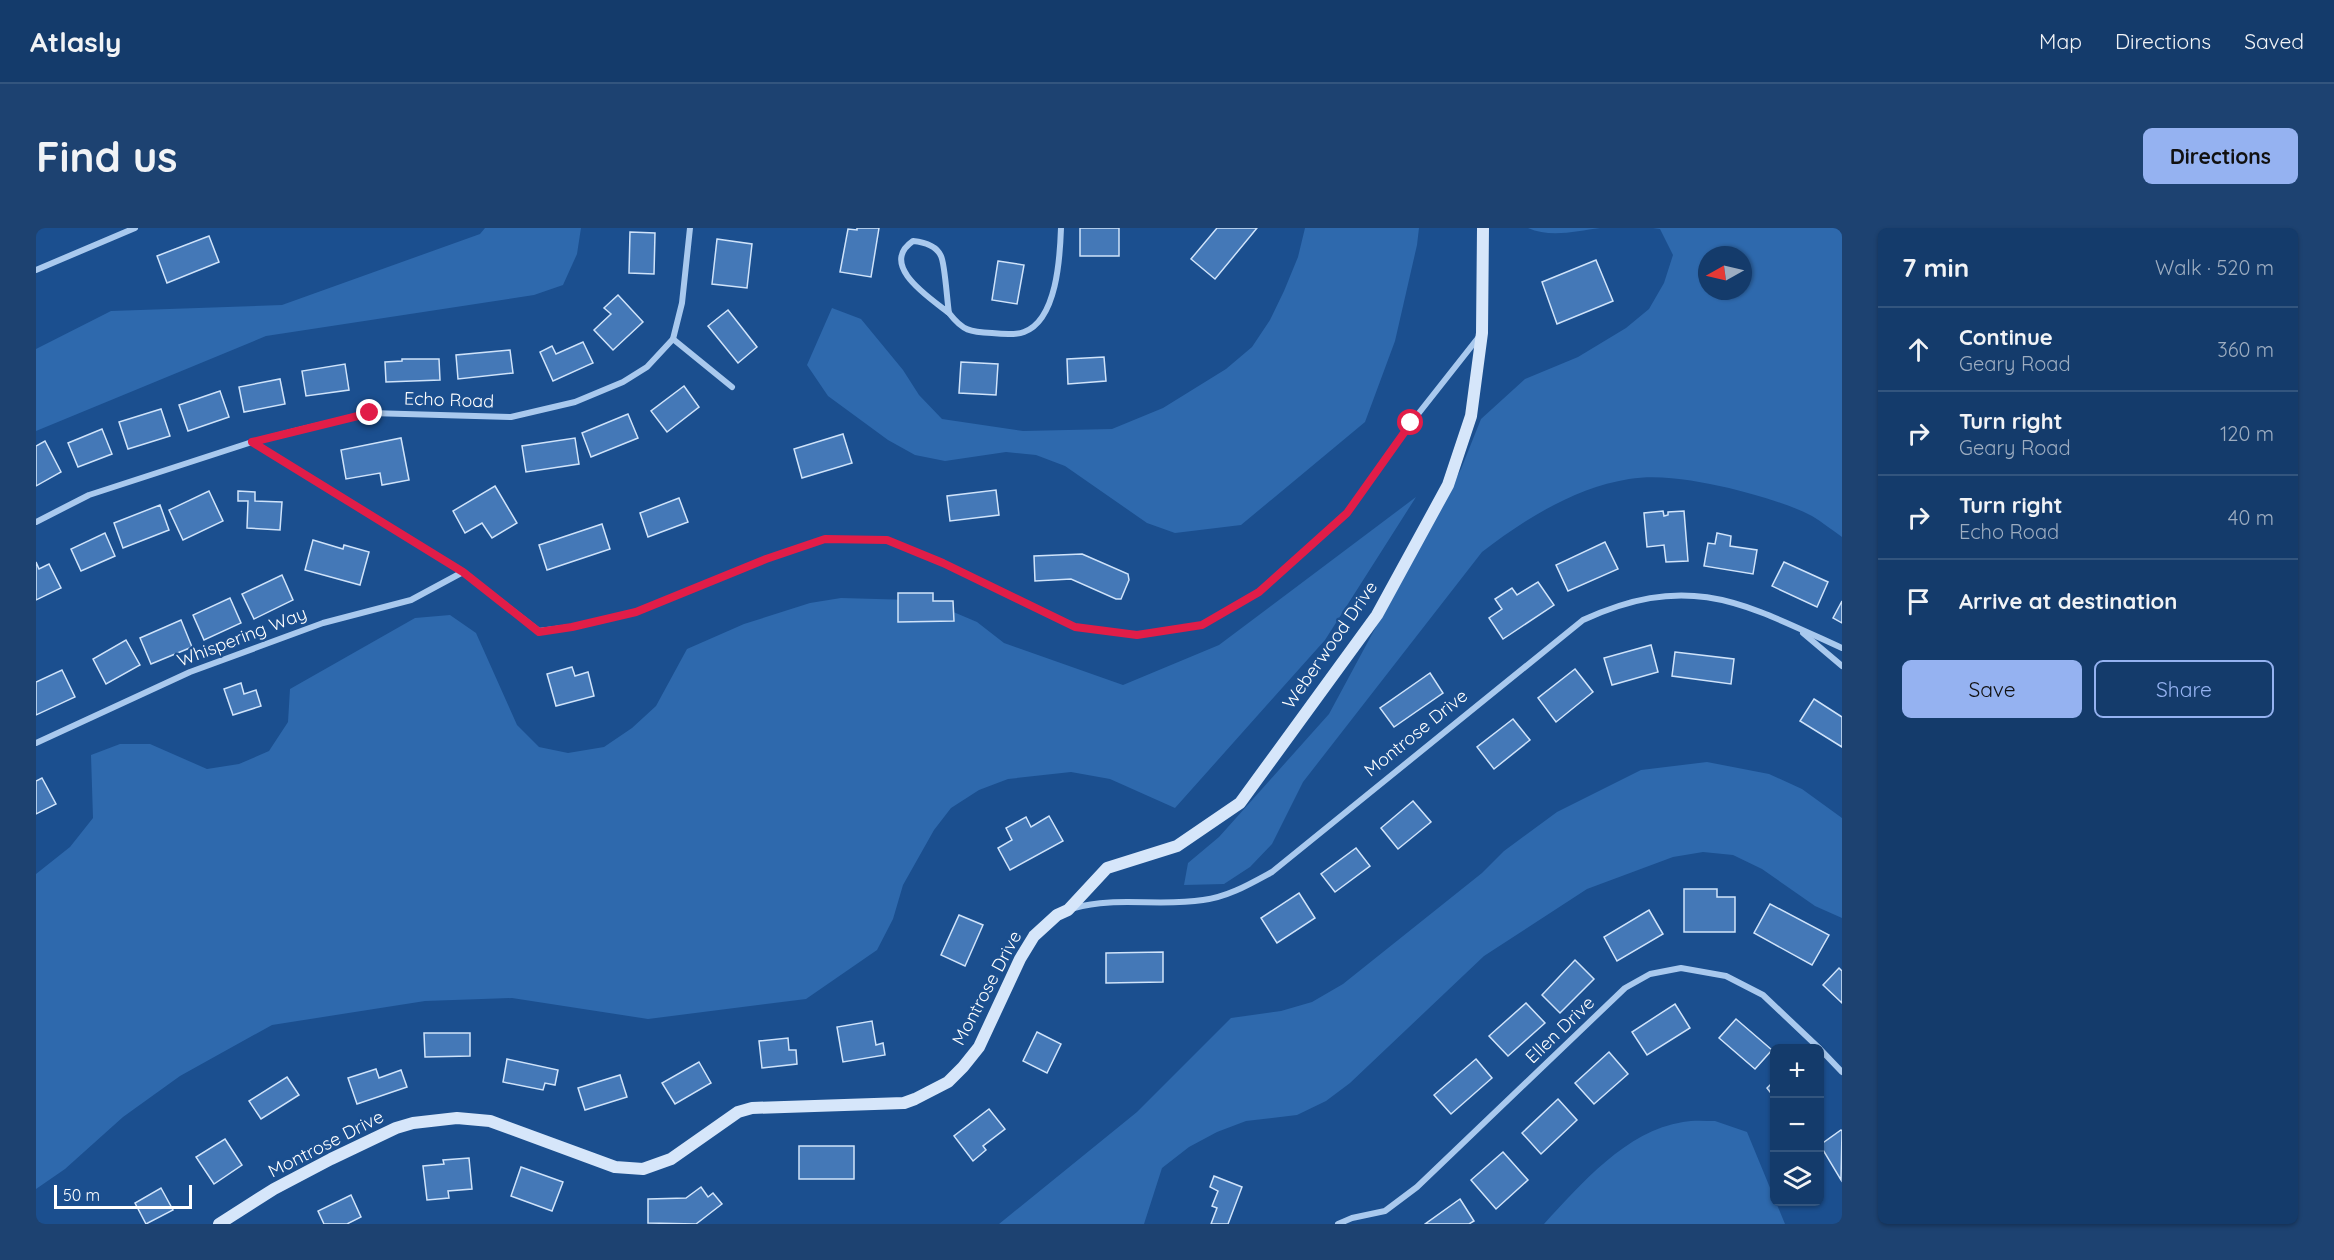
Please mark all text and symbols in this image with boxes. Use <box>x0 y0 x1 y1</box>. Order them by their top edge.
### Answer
text: Atlasly <box>30 24 121 59</box>
text: Map <box>2039 28 2082 54</box>
text: Directions <box>2115 28 2211 54</box>
text: Saved <box>2244 28 2304 54</box>
button: Directions <box>2143 128 2298 184</box>
text: Find us <box>36 130 178 183</box>
north arrow <box>1698 246 1752 300</box>
text: 7 min <box>1902 251 1969 284</box>
text: Walk · 520 m <box>2155 255 2274 280</box>
text: Continue <box>1959 323 2053 351</box>
icon: ahead <box>1902 333 1935 366</box>
text: 360 m <box>2217 337 2274 362</box>
text: Geary Road <box>1959 351 2071 376</box>
street label: Echo Road <box>404 386 494 413</box>
route end <box>356 399 382 425</box>
text: Turn right <box>1959 407 2063 435</box>
route start <box>1397 409 1423 435</box>
icon: right <box>1902 417 1935 450</box>
text: 120 m <box>2220 421 2274 446</box>
text: Geary Road <box>1959 435 2071 460</box>
text: Turn right <box>1959 491 2063 519</box>
icon: right <box>1902 501 1935 534</box>
text: 40 m <box>2228 505 2274 530</box>
text: Echo Road <box>1959 519 2059 544</box>
street label: Weberwood Drive <box>1277 576 1382 713</box>
icon: arrive <box>1902 585 1935 618</box>
text: Arrive at destination <box>1959 587 2177 615</box>
street label: Whispering Way <box>174 601 310 672</box>
button: Save <box>1902 660 2082 718</box>
button: Share <box>2094 660 2274 718</box>
street label: Montrose Drive <box>1359 684 1472 781</box>
street label: Montrose Drive <box>947 927 1026 1049</box>
street label: Ellen Drive <box>1520 991 1599 1068</box>
map controls <box>1770 1044 1824 1206</box>
button: + <box>1770 1044 1824 1098</box>
button: − <box>1770 1098 1824 1152</box>
street label: Montrose Drive <box>264 1105 387 1183</box>
button: layers <box>1770 1152 1824 1206</box>
scale bar <box>54 1182 192 1210</box>
text: 50 m <box>63 1185 100 1205</box>

